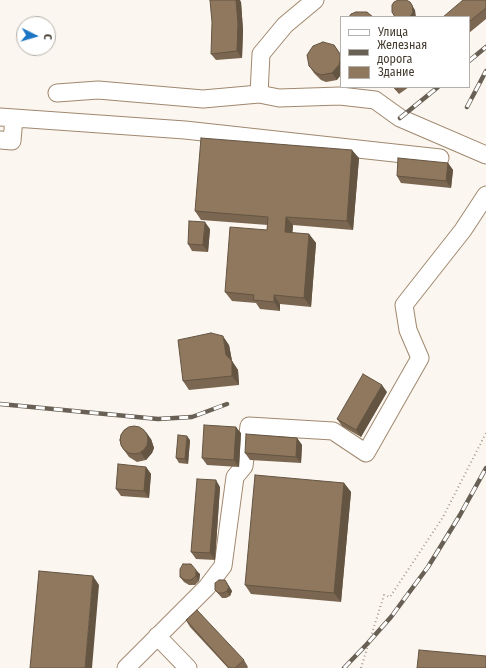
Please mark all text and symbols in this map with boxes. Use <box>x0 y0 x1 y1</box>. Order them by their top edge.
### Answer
north arrow <box>16 16 56 56</box>
legend <box>340 16 470 88</box>
text: Улица <box>378 25 408 39</box>
text: С <box>41 34 54 40</box>
text: Железная дорога <box>377 38 427 66</box>
text: Здание <box>378 65 414 79</box>

